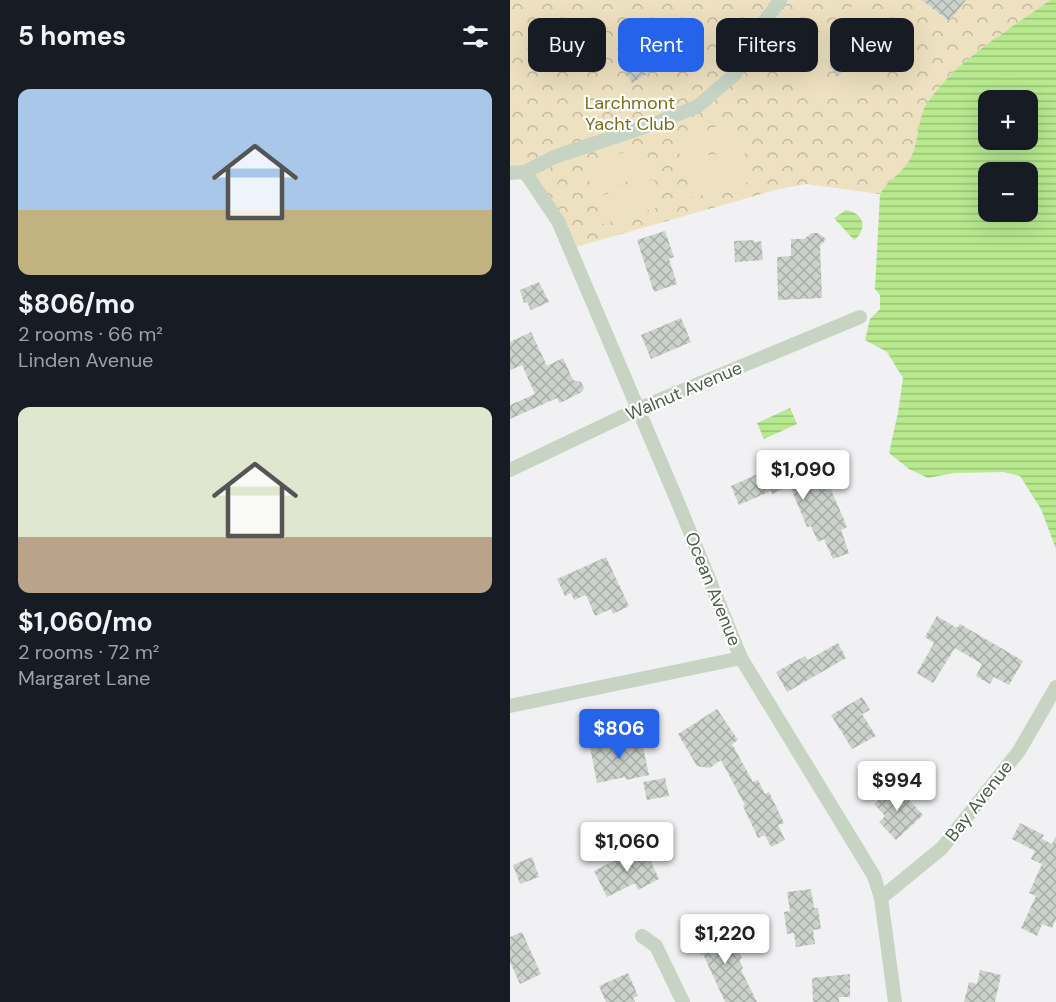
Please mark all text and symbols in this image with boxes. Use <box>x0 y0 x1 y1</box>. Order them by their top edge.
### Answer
chip: Buy <box>528 18 606 72</box>
chip: Rent <box>618 18 704 72</box>
chip: Filters <box>716 18 818 72</box>
chip: New <box>830 18 914 72</box>
text: 5 homes <box>18 19 126 53</box>
icon: filters <box>459 20 492 53</box>
map controls <box>978 90 1038 222</box>
button: + <box>978 90 1038 150</box>
park label: Larchmont Yacht Club <box>585 91 675 136</box>
icon: home <box>201 128 309 236</box>
button: − <box>978 162 1038 222</box>
text: $806/mo <box>18 287 135 321</box>
text: 2 rooms · 66 m² <box>18 321 163 347</box>
text: Linden Avenue <box>18 347 153 373</box>
street label: Walnut Avenue <box>622 356 746 426</box>
icon: home <box>201 446 309 554</box>
pin: $1,090 <box>754 450 852 501</box>
text: $1,090 <box>770 456 836 482</box>
street label: Ocean Avenue <box>679 529 747 649</box>
text: $1,060/mo <box>18 605 153 639</box>
text: 2 rooms · 72 m² <box>18 639 159 665</box>
text: Margaret Lane <box>18 665 150 691</box>
pin: $806 <box>583 709 655 760</box>
text: $806 <box>593 715 645 741</box>
street label: Bay Avenue <box>940 756 1018 846</box>
pin: $994 <box>861 761 933 812</box>
text: $994 <box>872 767 922 793</box>
pin: $1,060 <box>578 822 676 873</box>
text: $1,060 <box>594 828 660 854</box>
pin: $1,220 <box>676 914 774 965</box>
text: $1,220 <box>694 920 756 946</box>

